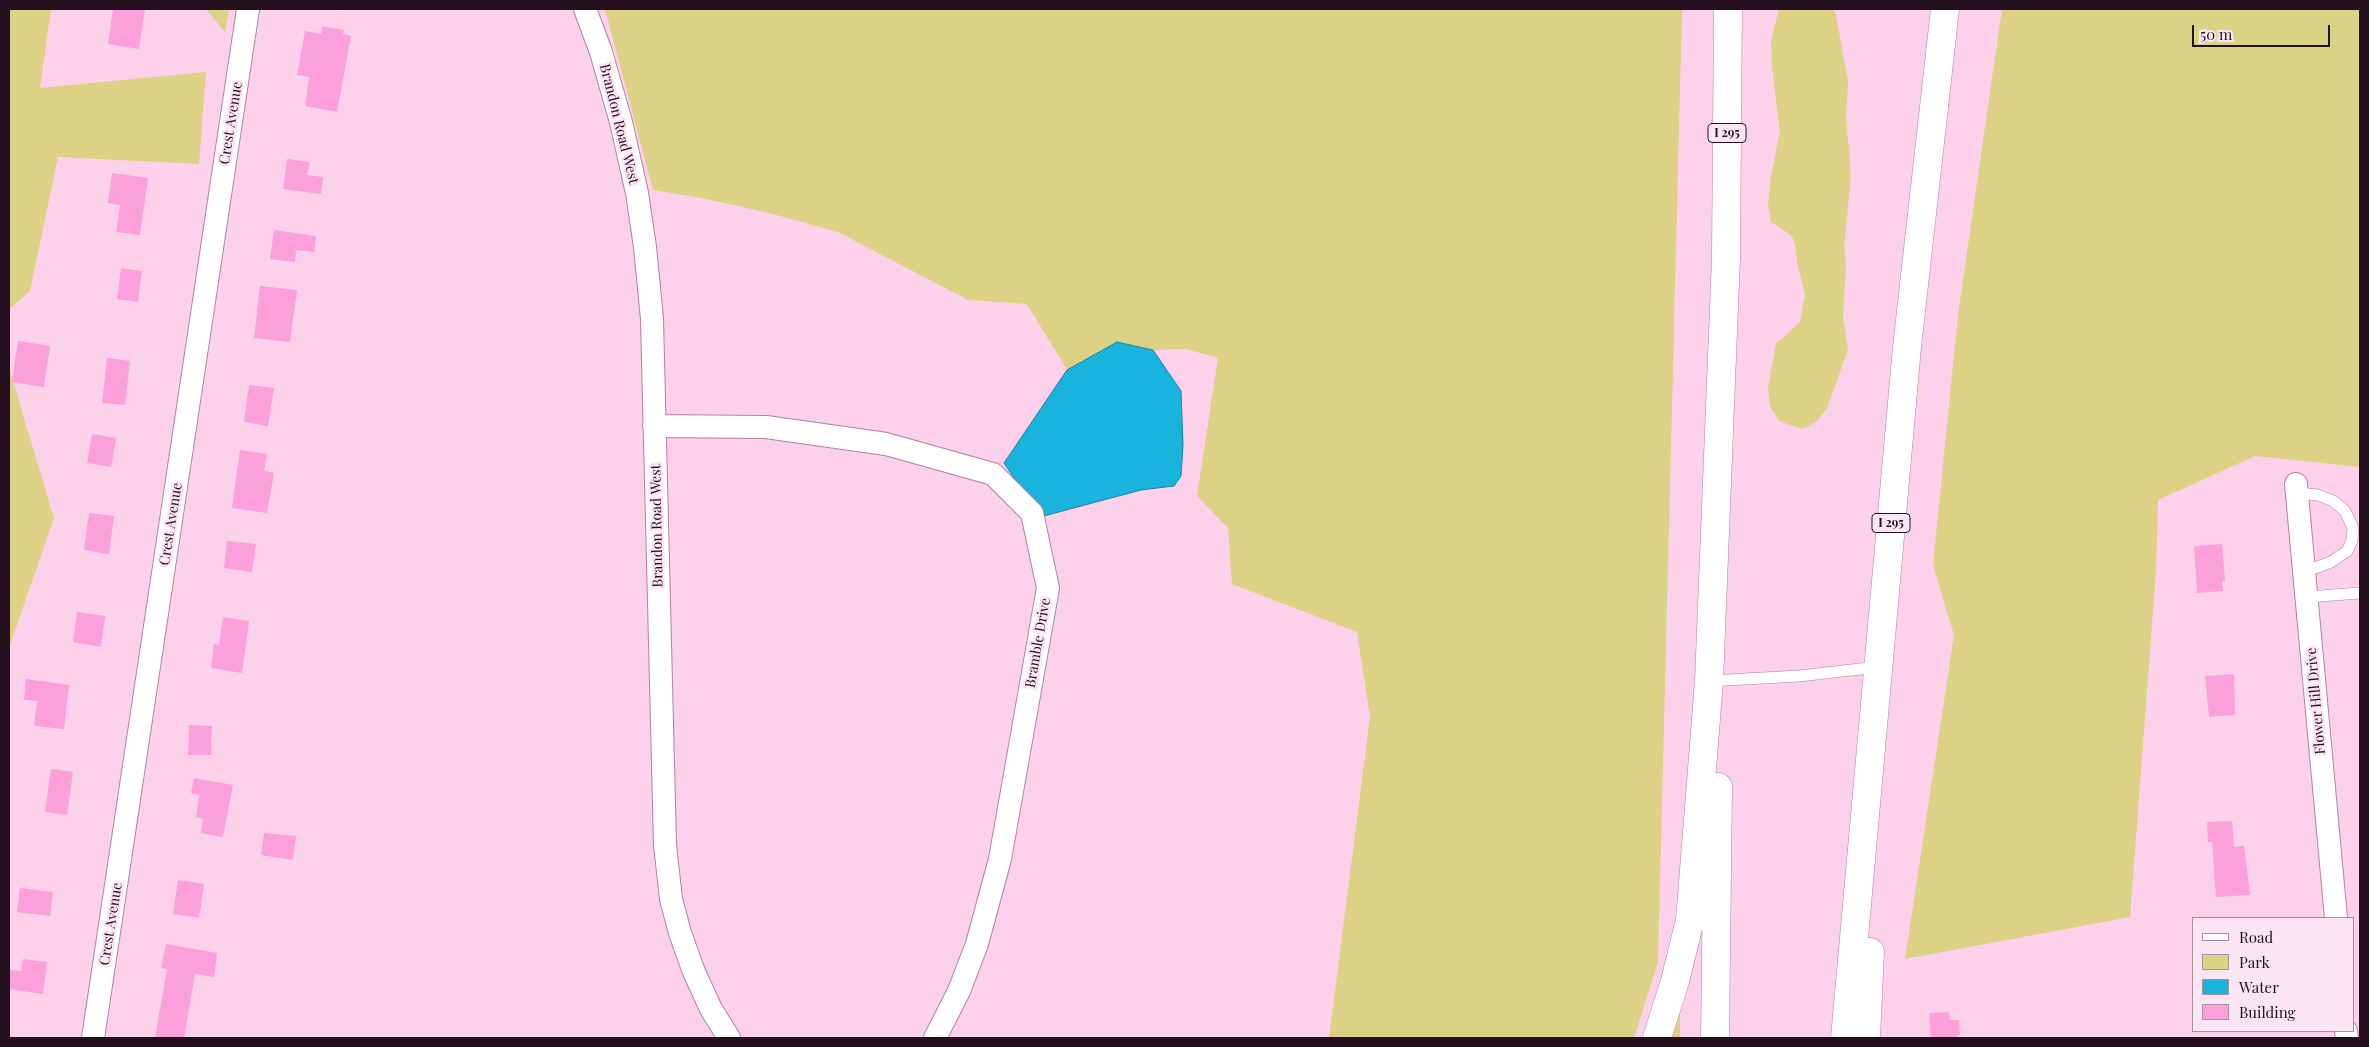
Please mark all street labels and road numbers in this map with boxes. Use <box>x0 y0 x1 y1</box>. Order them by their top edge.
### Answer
street label: Brandon Road West <box>596 62 642 186</box>
street label: Crest Avenue <box>216 80 246 166</box>
road number: I 295 <box>1708 124 1746 142</box>
street label: Brandon Road West <box>648 464 666 588</box>
street label: Crest Avenue <box>156 481 186 567</box>
road number: I 295 <box>1872 514 1910 532</box>
street label: Bramble Drive <box>1022 597 1054 689</box>
street label: Flower Hill Drive <box>2303 647 2329 755</box>
street label: Crest Avenue <box>96 881 126 967</box>

